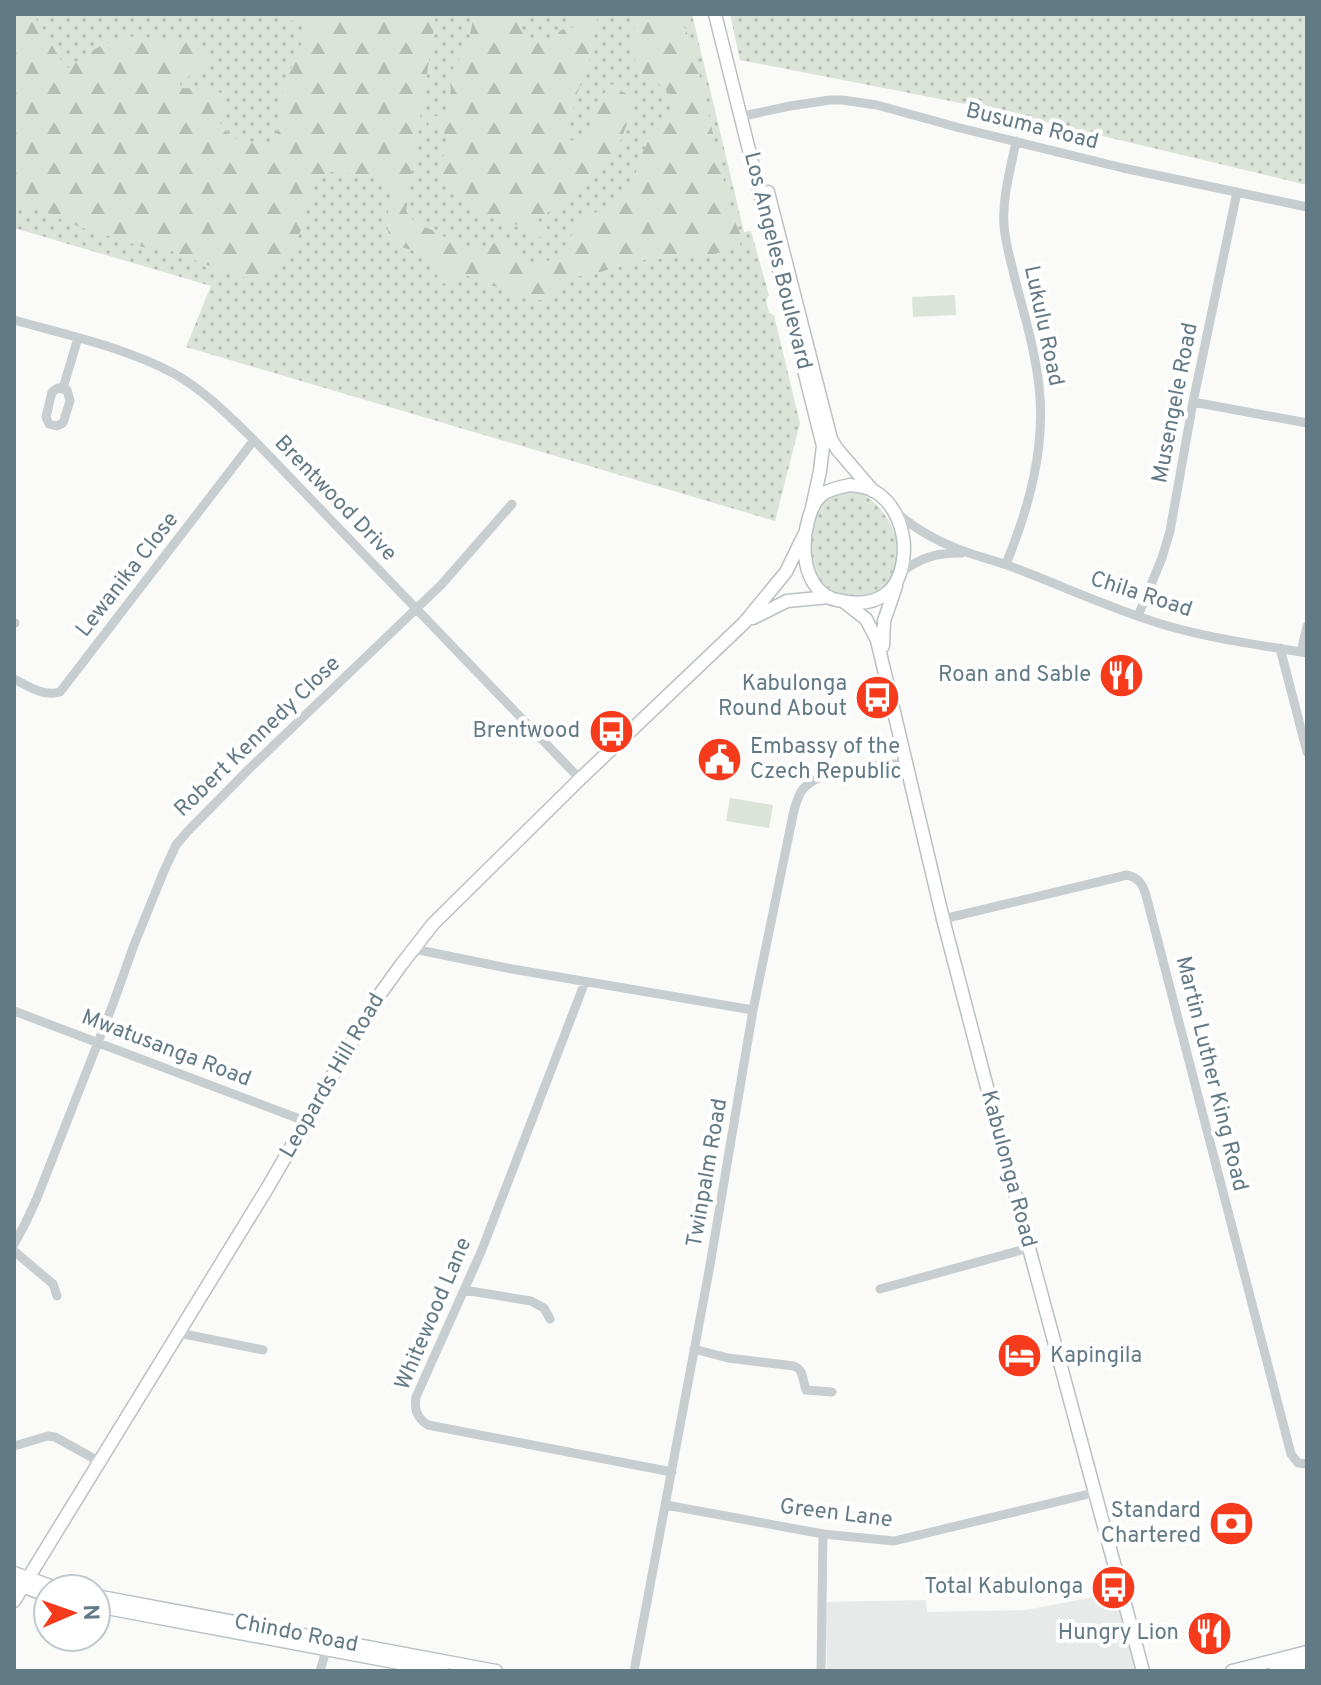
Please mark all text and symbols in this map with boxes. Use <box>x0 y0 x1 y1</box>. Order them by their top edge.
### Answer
street label: Busuma Road <box>963 97 1101 157</box>
street label: Los Angeles Boulevard <box>737 149 817 373</box>
street label: Lukulu Road <box>1017 263 1069 389</box>
street label: Musengele Road <box>1147 321 1205 485</box>
street label: Brentwood Drive <box>268 430 402 568</box>
street label: Lewanika Close <box>71 507 185 643</box>
street label: Chila Road <box>1087 566 1195 624</box>
street label: Robert Kennedy Close <box>169 651 347 823</box>
restaurant icon: Roan and Sable <box>1098 651 1146 699</box>
place label: Roan and Sable <box>938 662 1091 689</box>
place label: Kabulonga Round About <box>718 671 847 723</box>
bus stop icon: Kabulonga Round About <box>854 673 902 721</box>
bus stop icon: Brentwood <box>587 707 635 755</box>
place label: Brentwood <box>472 718 580 745</box>
place label: Embassy of the Czech Republic <box>750 734 901 786</box>
public building icon: Embassy of the Czech Republic <box>695 736 743 784</box>
street label: Martin Luther King Road <box>1169 954 1253 1194</box>
street label: Leopards Hill Road <box>275 989 391 1163</box>
street label: Mwatusanga Road <box>77 1004 255 1094</box>
street label: Kabulonga Road <box>974 1088 1042 1250</box>
street label: Twinpalm Road <box>682 1096 734 1250</box>
street label: Whitewood Lane <box>390 1234 478 1394</box>
hotel icon: Kapingila <box>995 1332 1043 1380</box>
place label: Kapingila <box>1050 1343 1142 1370</box>
street label: Green Lane <box>778 1494 894 1534</box>
place label: Standard Chartered <box>1101 1498 1201 1550</box>
bank icon: Standard Chartered <box>1208 1500 1256 1548</box>
bus stop icon: Total Kabulonga <box>1090 1563 1138 1611</box>
north arrow <box>32 1573 112 1653</box>
place label: Total Kabulonga <box>924 1574 1083 1601</box>
text: N <box>76 1604 103 1621</box>
street label: Chindo Road <box>232 1609 360 1659</box>
restaurant icon: Hungry Lion <box>1186 1609 1234 1657</box>
place label: Hungry Lion <box>1058 1620 1179 1647</box>

